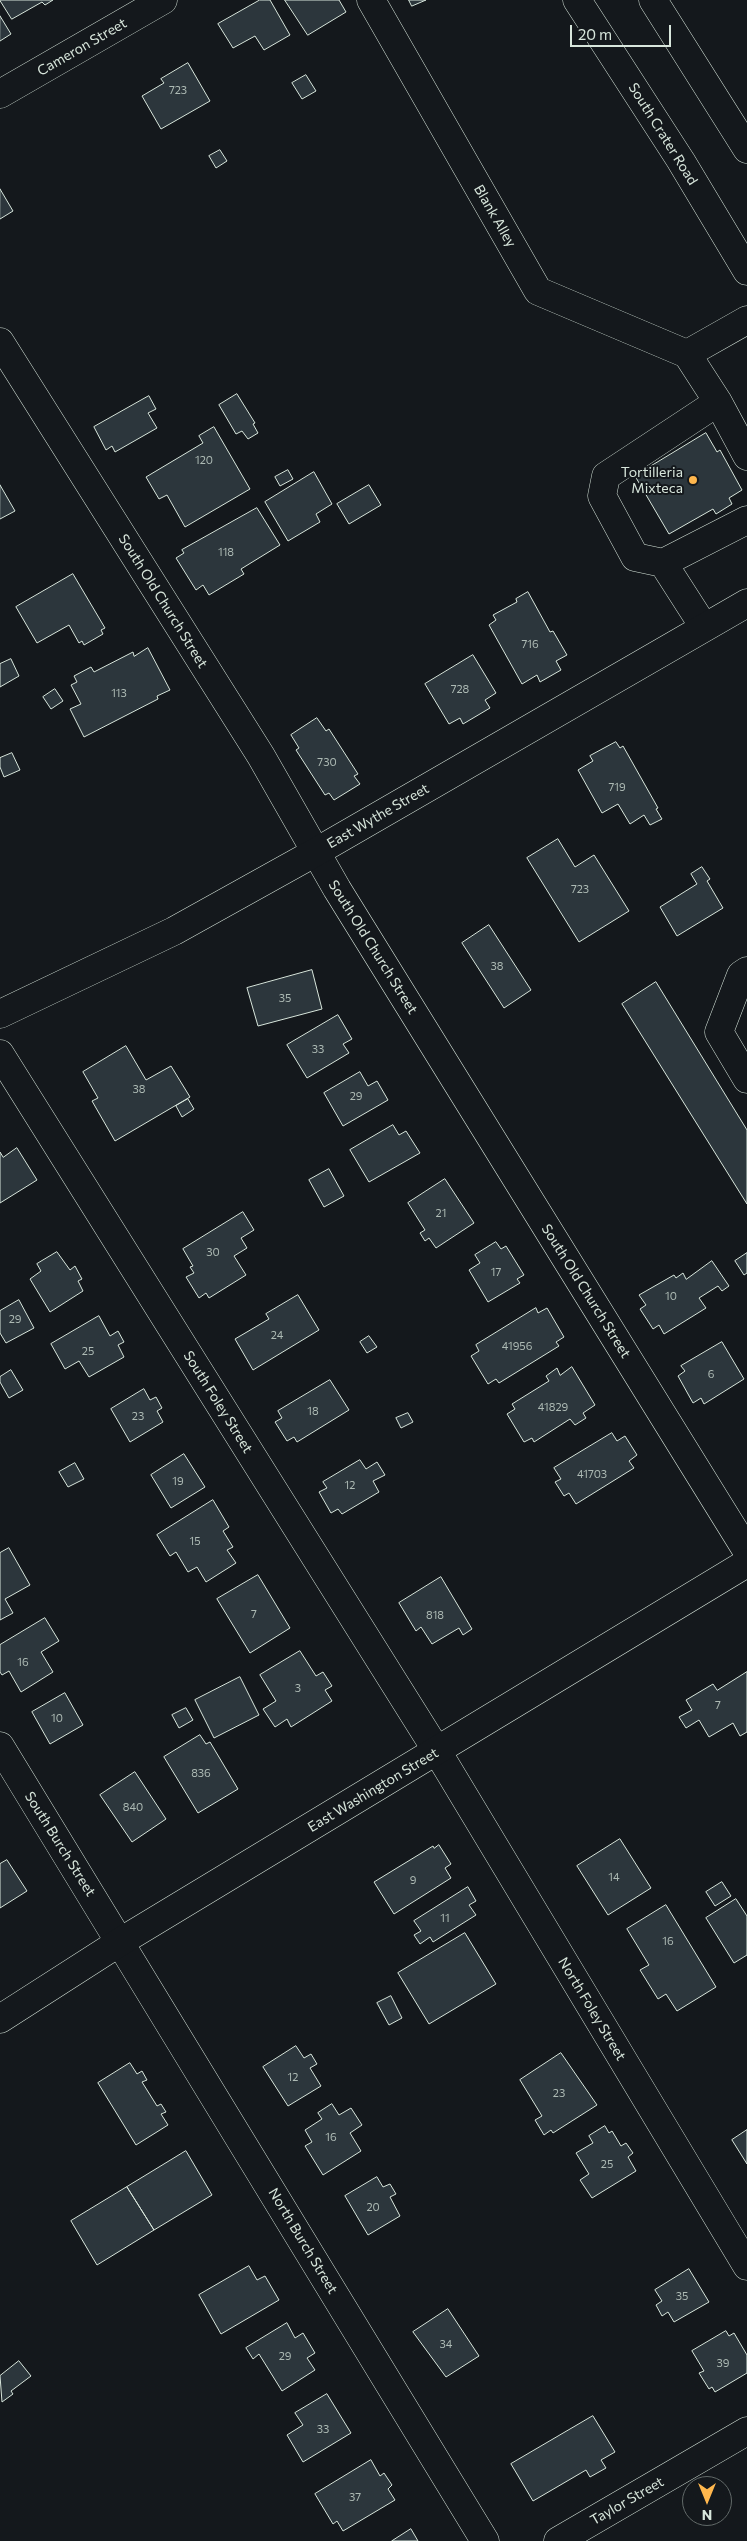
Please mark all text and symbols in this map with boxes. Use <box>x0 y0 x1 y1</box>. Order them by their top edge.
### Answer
street label: Cameron Street <box>34 15 130 79</box>
scale bar <box>572 15 673 47</box>
text: 20 m <box>578 25 612 43</box>
street label: South Crater Road <box>625 80 701 188</box>
house number: 723 <box>169 83 187 97</box>
street label: Blank Alley <box>470 182 520 250</box>
house number: 120 <box>195 453 213 467</box>
place label: Tortilleria Mixteca <box>621 464 683 497</box>
marker: Tortilleria Mixteca <box>687 474 699 486</box>
street label: South Old Church Street <box>115 531 211 671</box>
house number: 118 <box>218 545 234 559</box>
house number: 716 <box>521 637 539 651</box>
house number: 728 <box>451 682 469 696</box>
house number: 113 <box>111 686 127 700</box>
house number: 730 <box>317 755 337 769</box>
street label: East Wythe Street <box>324 780 432 852</box>
house number: 719 <box>608 780 626 794</box>
street label: South Old Church Street <box>325 877 421 1017</box>
house number: 723 <box>571 882 589 896</box>
house number: 38 <box>491 959 503 973</box>
house number: 35 <box>279 991 291 1005</box>
house number: 33 <box>312 1042 324 1056</box>
house number: 38 <box>133 1082 145 1096</box>
house number: 29 <box>350 1089 362 1103</box>
house number: 21 <box>436 1206 446 1220</box>
street label: South Old Church Street <box>538 1221 634 1361</box>
house number: 30 <box>206 1245 220 1259</box>
house number: 17 <box>491 1265 501 1279</box>
house number: 10 <box>665 1289 677 1303</box>
house number: 29 <box>9 1312 21 1326</box>
house number: 24 <box>271 1328 283 1342</box>
house number: 41956 <box>502 1339 532 1353</box>
house number: 25 <box>82 1344 94 1358</box>
street label: South Foley Street <box>180 1348 256 1456</box>
house number: 6 <box>708 1367 714 1381</box>
house number: 41829 <box>538 1400 568 1414</box>
house number: 18 <box>307 1404 319 1418</box>
house number: 23 <box>132 1409 144 1423</box>
house number: 41703 <box>577 1467 607 1481</box>
house number: 19 <box>172 1474 184 1488</box>
house number: 12 <box>345 1478 355 1492</box>
house number: 15 <box>189 1534 201 1548</box>
house number: 7 <box>251 1607 257 1621</box>
house number: 818 <box>426 1608 444 1622</box>
house number: 16 <box>17 1655 29 1669</box>
house number: 3 <box>295 1681 301 1695</box>
house number: 7 <box>715 1698 721 1712</box>
house number: 10 <box>51 1711 63 1725</box>
street label: East Washington Street <box>305 1744 441 1836</box>
house number: 836 <box>191 1766 211 1780</box>
street label: South Burch Street <box>21 1789 99 1899</box>
house number: 840 <box>123 1800 143 1814</box>
house number: 14 <box>608 1870 620 1884</box>
house number: 9 <box>410 1873 416 1887</box>
house number: 11 <box>440 1911 450 1925</box>
house number: 16 <box>662 1934 674 1948</box>
street label: North Foley Street <box>555 1954 629 2064</box>
house number: 12 <box>288 2070 298 2084</box>
house number: 23 <box>553 2086 565 2100</box>
house number: 16 <box>325 2130 337 2144</box>
house number: 25 <box>601 2157 613 2171</box>
street label: North Burch Street <box>265 2185 341 2297</box>
house number: 20 <box>366 2200 380 2214</box>
house number: 35 <box>676 2289 688 2303</box>
house number: 34 <box>440 2337 452 2351</box>
house number: 29 <box>279 2349 291 2363</box>
house number: 39 <box>717 2356 729 2370</box>
house number: 33 <box>317 2422 329 2436</box>
street label: Taylor Street <box>587 2473 667 2529</box>
north arrow <box>682 2476 732 2526</box>
house number: 37 <box>349 2490 361 2504</box>
text: N <box>702 2507 712 2524</box>

